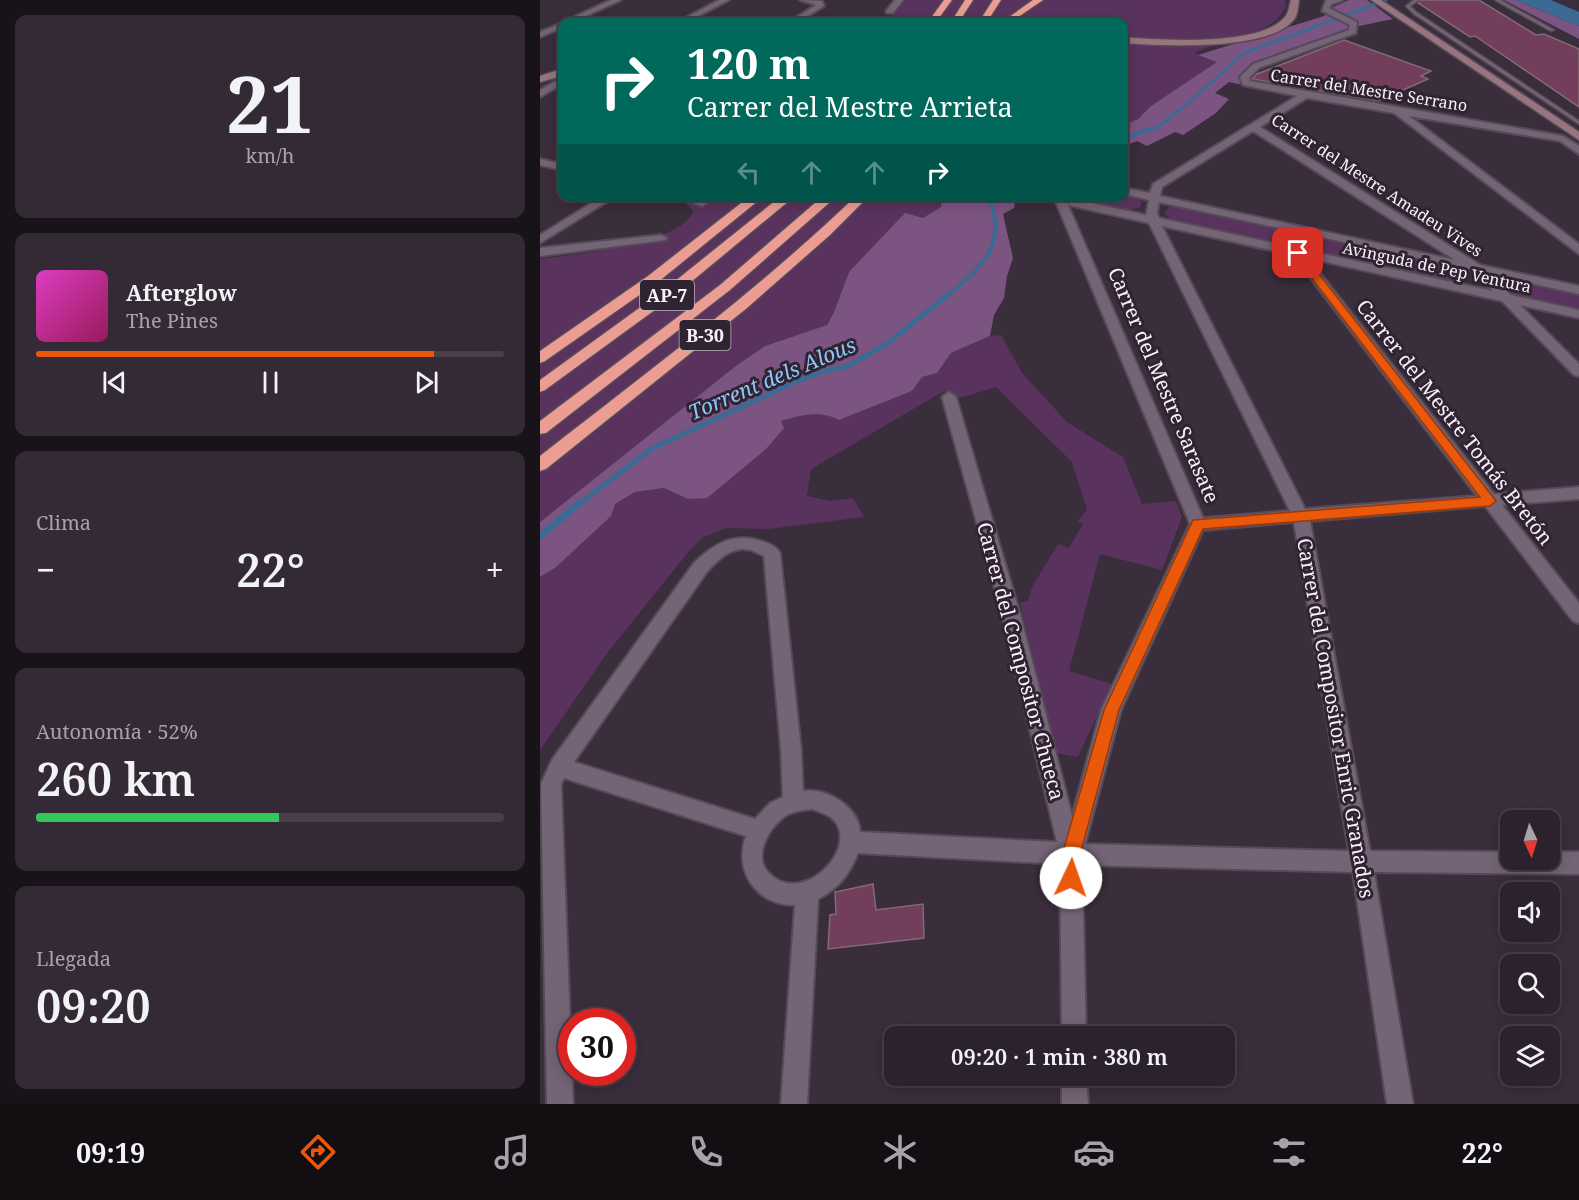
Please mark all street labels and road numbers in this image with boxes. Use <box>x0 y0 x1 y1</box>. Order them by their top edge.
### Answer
street label: Carrer del Mestre Serrano <box>1269 64 1469 116</box>
street label: Carrer del Mestre Amadeu Vives <box>1267 108 1487 262</box>
street label: Avinguda de Pep Ventura <box>1341 236 1533 298</box>
street label: Carrer del Mestre Sarasate <box>1102 263 1226 507</box>
road number: AP-7 <box>640 280 694 310</box>
street label: Carrer del Mestre Tomás Bretón <box>1351 294 1560 550</box>
road number: B-30 <box>680 320 730 350</box>
street label: Carrer del Compositor Chueca <box>971 519 1071 803</box>
street label: Carrer del Compositor Enric Granados <box>1291 536 1381 900</box>

